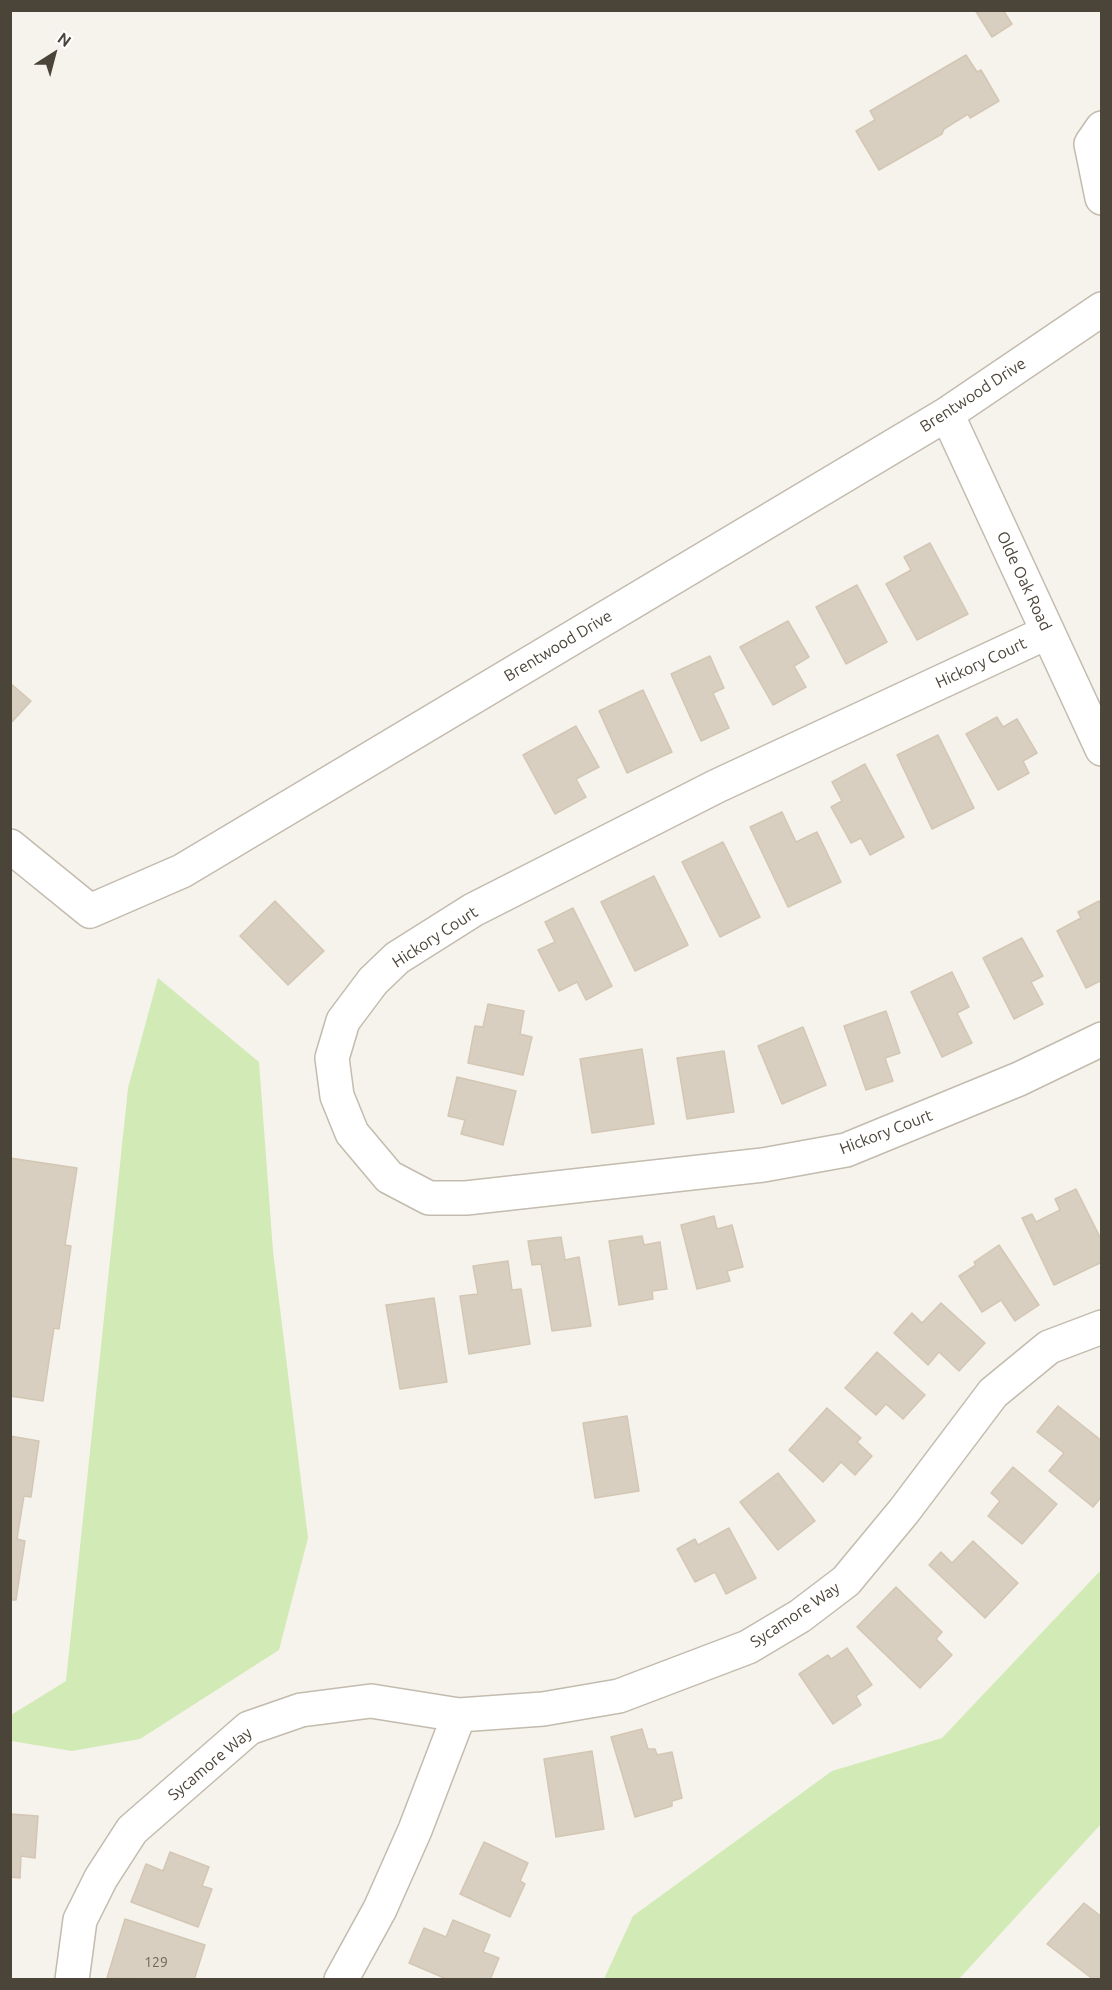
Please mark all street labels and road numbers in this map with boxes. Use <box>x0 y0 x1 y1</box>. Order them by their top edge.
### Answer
street label: Brentwood Drive <box>916 354 1030 436</box>
street label: Olde Oak Road <box>993 528 1055 634</box>
street label: Brentwood Drive <box>501 606 615 686</box>
street label: Hickory Court <box>933 634 1029 692</box>
street label: Hickory Court <box>389 902 481 972</box>
street label: Hickory Court <box>837 1105 935 1159</box>
street label: Sycamore Way <box>747 1578 843 1652</box>
street label: Sycamore Way <box>164 1723 256 1805</box>

